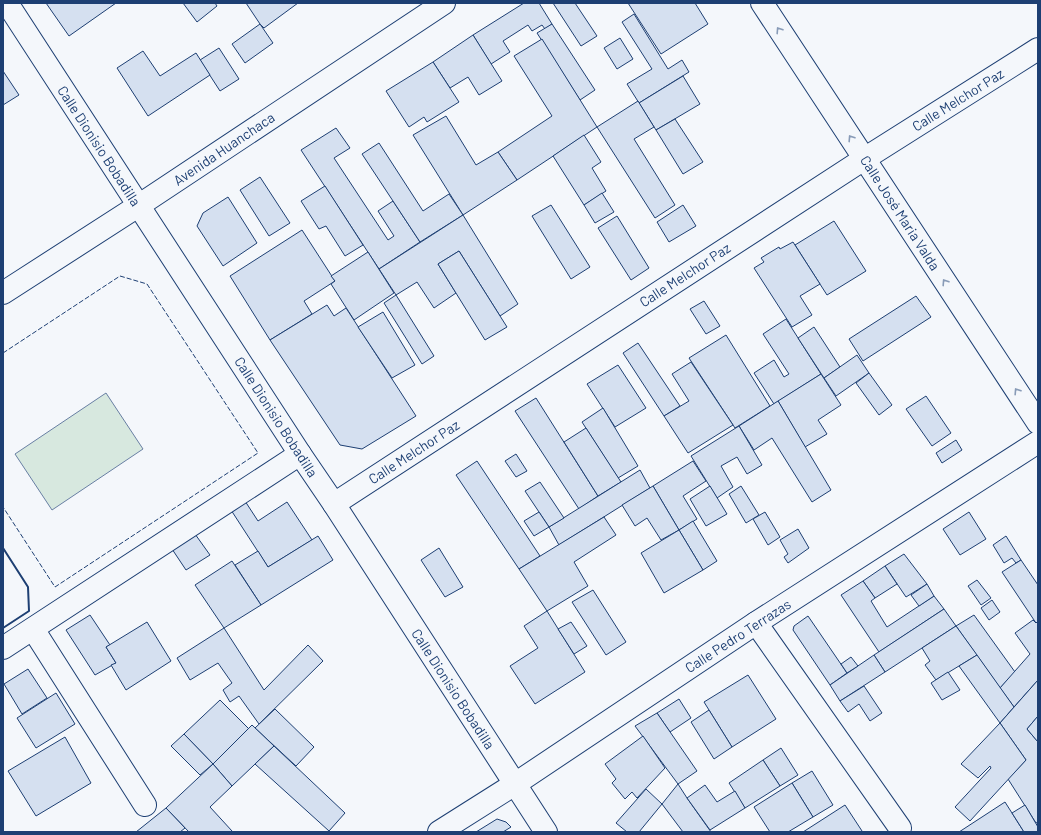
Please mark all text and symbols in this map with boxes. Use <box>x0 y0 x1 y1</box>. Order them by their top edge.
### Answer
one-way arrow <box>777 27 784 34</box>
street label: Calle Melchor Paz <box>909 65 1007 135</box>
street label: Calle Dionisio Bobadilla <box>54 82 145 209</box>
street label: Avenida Huanchaca <box>170 108 278 189</box>
one-way arrow <box>848 136 855 143</box>
street label: Calle José Maria Valda <box>857 152 944 273</box>
street label: Calle Melchor Paz <box>636 239 733 310</box>
one-way arrow <box>942 279 950 286</box>
street label: Calle Dionisio Bobadilla <box>231 353 322 480</box>
one-way arrow <box>1014 388 1021 395</box>
street label: Calle Melchor Paz <box>365 416 462 487</box>
street label: Calle Pedro Terrazas <box>682 595 794 676</box>
street label: Calle Dionisio Bobadilla <box>408 625 499 752</box>

